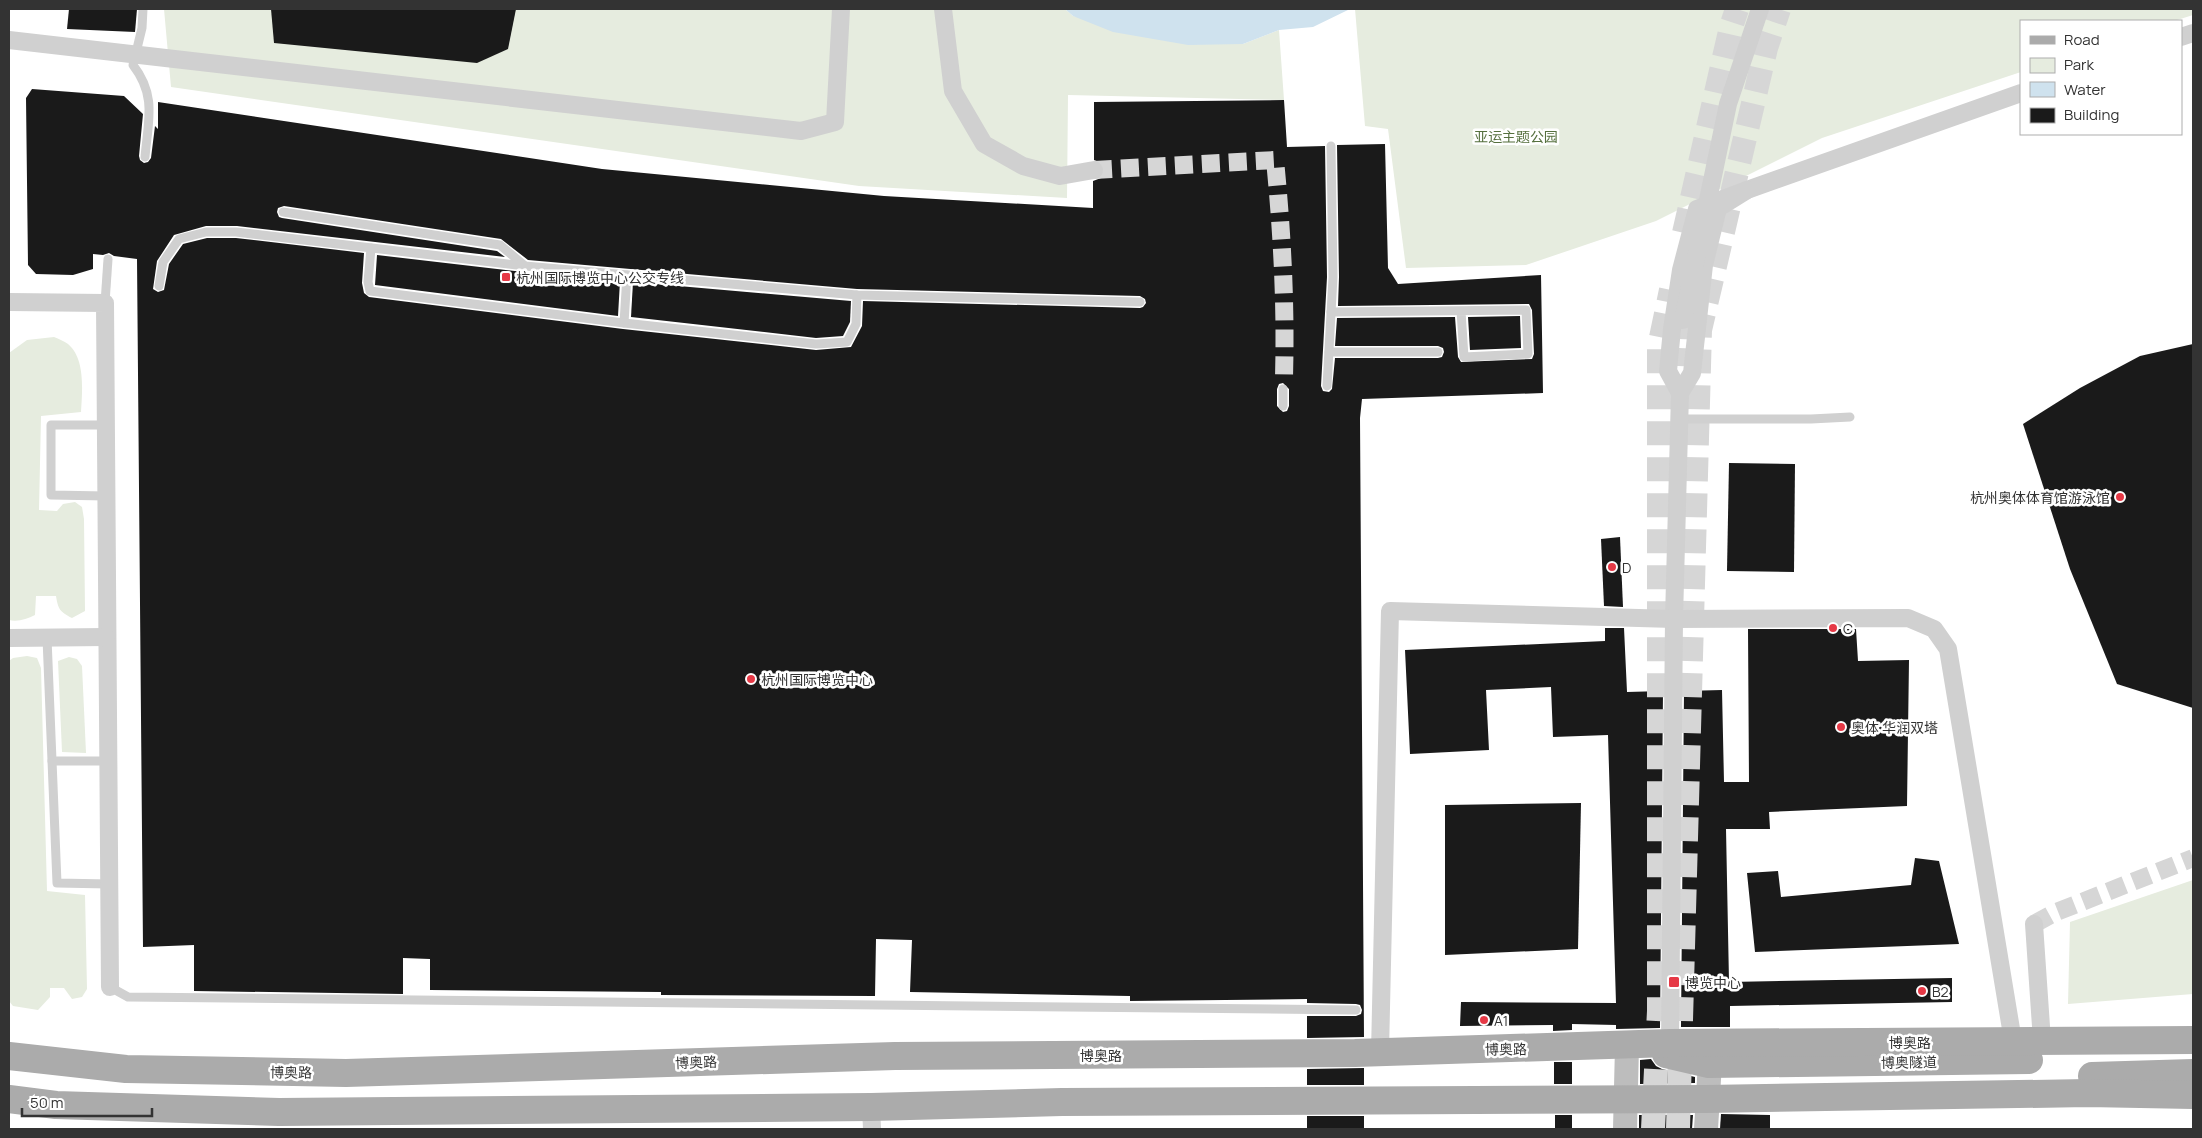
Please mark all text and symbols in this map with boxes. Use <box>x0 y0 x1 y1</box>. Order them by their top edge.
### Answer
legend <box>2020 20 2182 135</box>
text: Road <box>2064 29 2100 50</box>
text: Park <box>2064 54 2094 75</box>
text: Water <box>2064 79 2106 100</box>
text: Building <box>2064 104 2119 125</box>
park label: 亚运主题公园 <box>1474 127 1558 146</box>
place label: 杭州国际博览中心公交专线 <box>516 268 684 287</box>
marker: 杭州国际博览中心公交专线 <box>500 271 512 283</box>
place label: 杭州奥体体育馆游泳馆 <box>1970 488 2110 507</box>
marker: 杭州奥体体育馆游泳馆 <box>2114 491 2126 503</box>
place label: D <box>1622 558 1631 577</box>
marker: D <box>1606 561 1618 573</box>
place label: C <box>1843 619 1853 638</box>
marker: C <box>1827 622 1839 634</box>
place label: 杭州国际博览中心 <box>761 670 873 689</box>
marker: 杭州国际博览中心 <box>745 673 757 685</box>
place label: 奥体·华润双塔 <box>1851 718 1938 737</box>
marker: 奥体·华润双塔 <box>1835 721 1847 733</box>
place label: 博览中心 <box>1685 973 1741 992</box>
marker: 博览中心 <box>1667 975 1681 989</box>
place label: B2 <box>1932 982 1949 1001</box>
marker: B2 <box>1916 985 1928 997</box>
place label: A1 <box>1494 1011 1508 1030</box>
marker: A1 <box>1478 1014 1490 1026</box>
street label: 博奥路 <box>1889 1033 1931 1052</box>
street label: 博奥路 <box>1485 1039 1527 1059</box>
street label: 博奥路 <box>1080 1046 1122 1065</box>
street label: 博奥路 <box>675 1052 717 1072</box>
street label: 博奥隧道 <box>1881 1052 1937 1072</box>
street label: 博奥路 <box>270 1062 312 1082</box>
scale bar <box>22 1086 152 1118</box>
text: 50 m <box>30 1092 64 1113</box>

